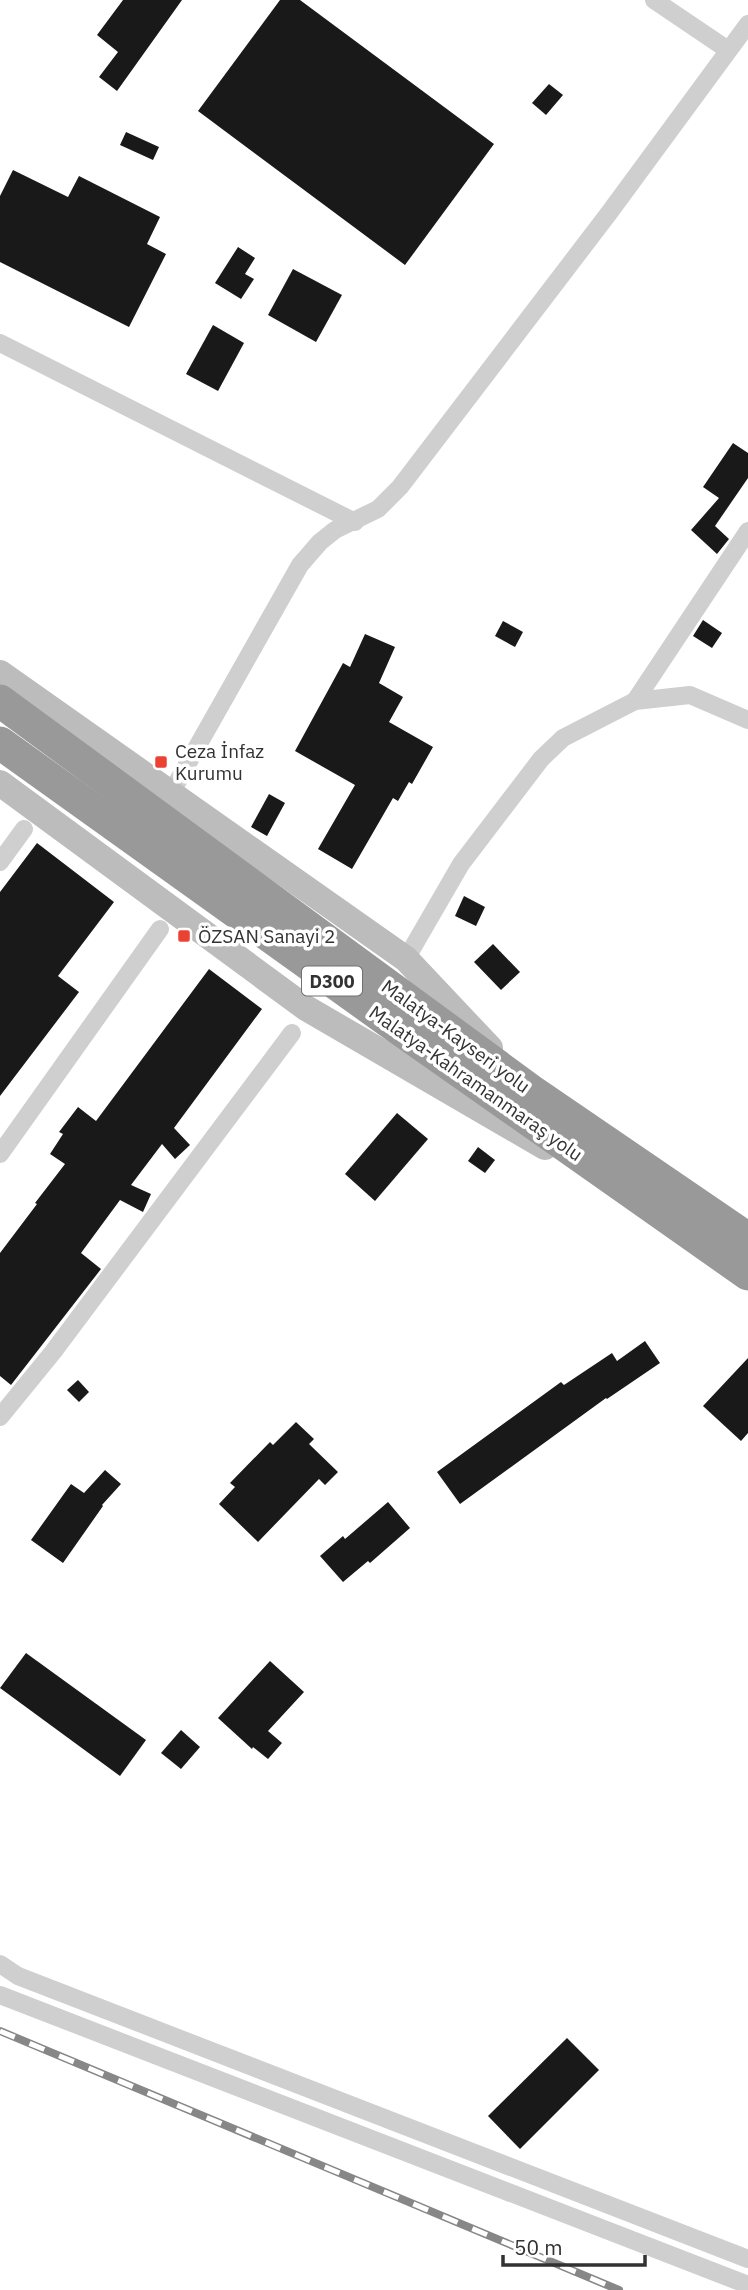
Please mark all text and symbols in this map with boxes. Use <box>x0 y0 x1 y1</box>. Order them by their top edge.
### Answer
place label: Ceza İnfaz Kurumu <box>175 739 264 785</box>
marker: Ceza İnfaz Kurumu <box>153 754 169 770</box>
place label: ÖZSAN Sanayi 2 <box>198 924 336 948</box>
marker: ÖZSAN Sanayi 2 <box>176 928 192 944</box>
road number: D300 <box>302 966 362 996</box>
street label: Malatya-Kayseri yolu <box>377 974 535 1098</box>
street label: Malatya-Kahramanmaraş yolu <box>365 1000 587 1166</box>
scale bar <box>503 2224 645 2268</box>
text: 50 m <box>514 2233 563 2261</box>

